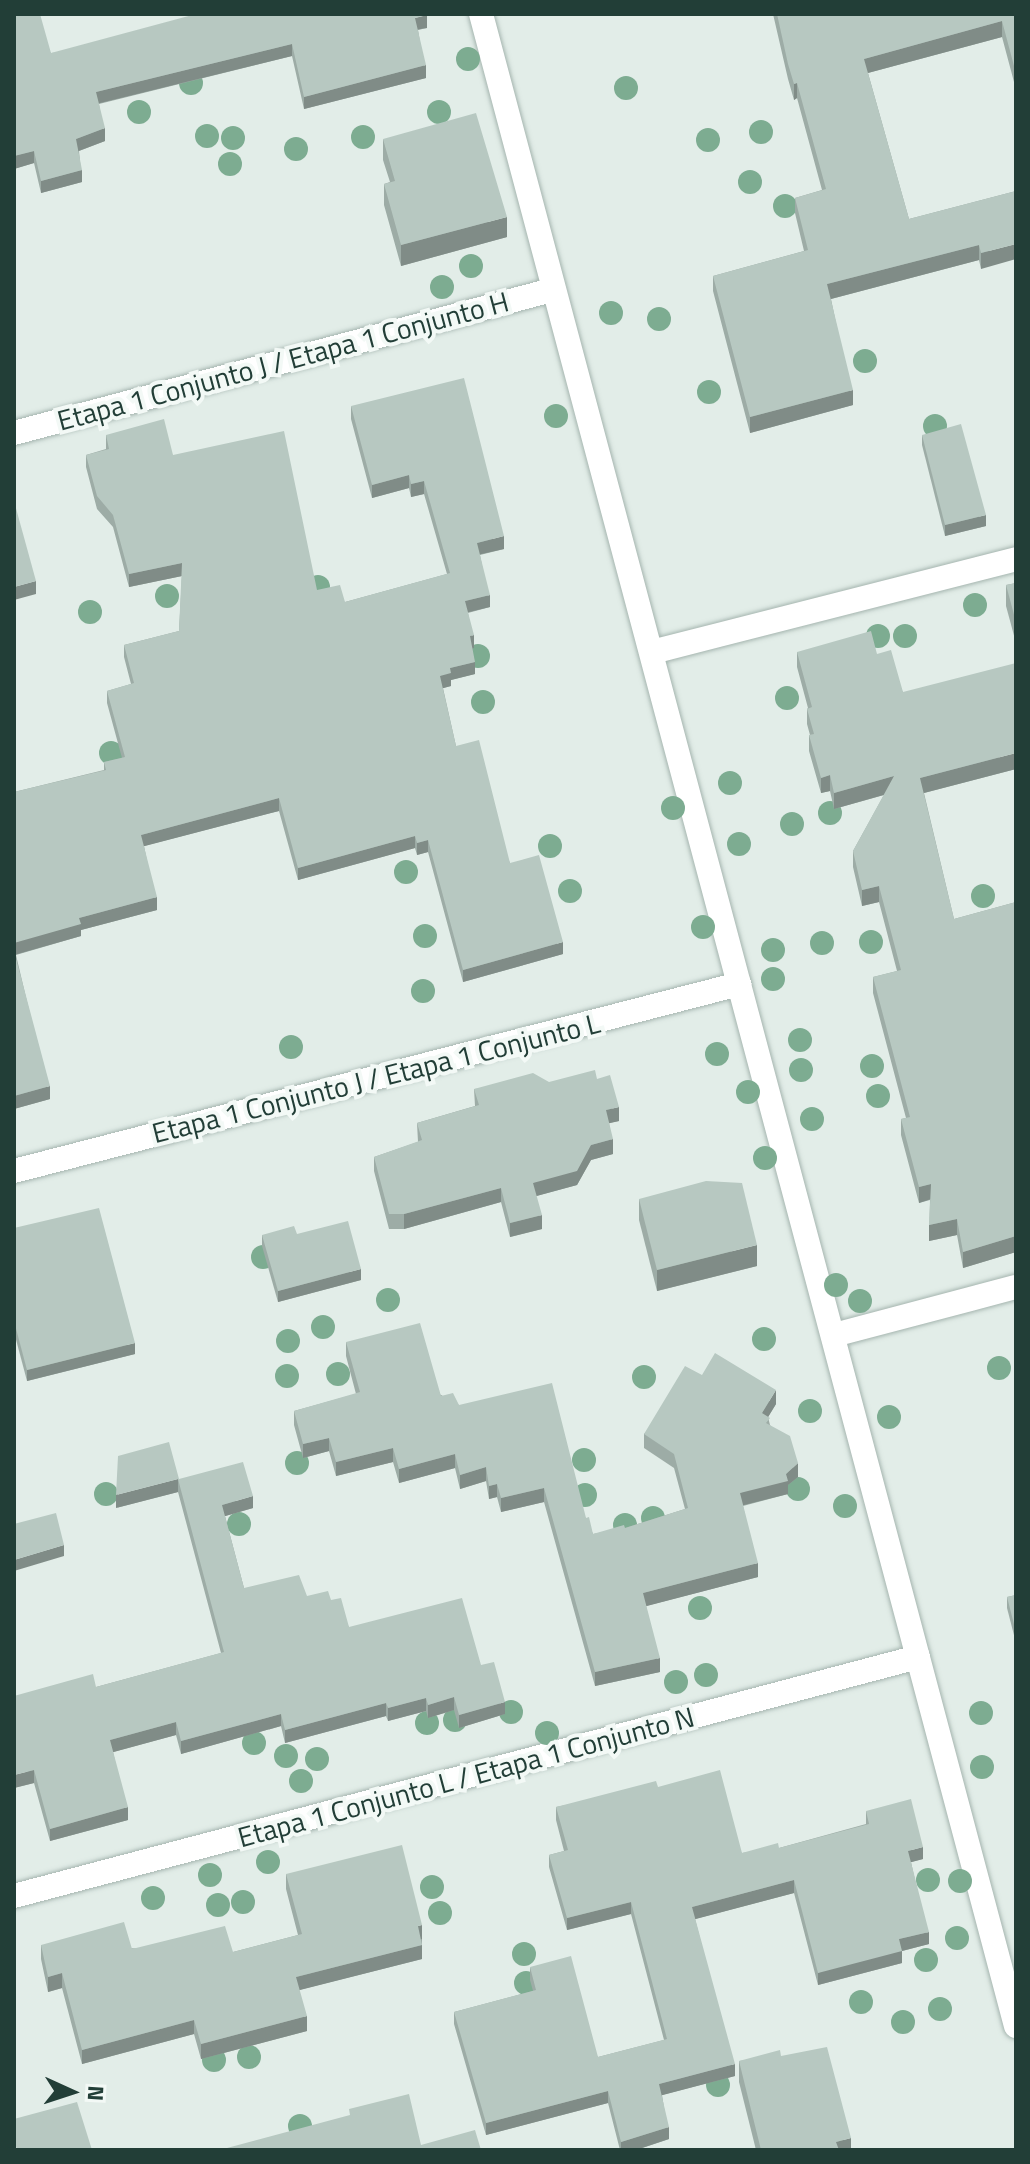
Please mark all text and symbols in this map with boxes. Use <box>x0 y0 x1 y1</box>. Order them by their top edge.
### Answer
street label: Etapa 1 Conjunto J / Etapa 1 Conjunto H <box>54 284 512 438</box>
street label: Etapa 1 Conjunto J / Etapa 1 Conjunto L <box>149 1006 603 1150</box>
street label: Etapa 1 Conjunto L / Etapa 1 Conjunto N <box>234 1700 698 1854</box>
north arrow <box>32 2052 112 2132</box>
text: N <box>79 2085 113 2102</box>

